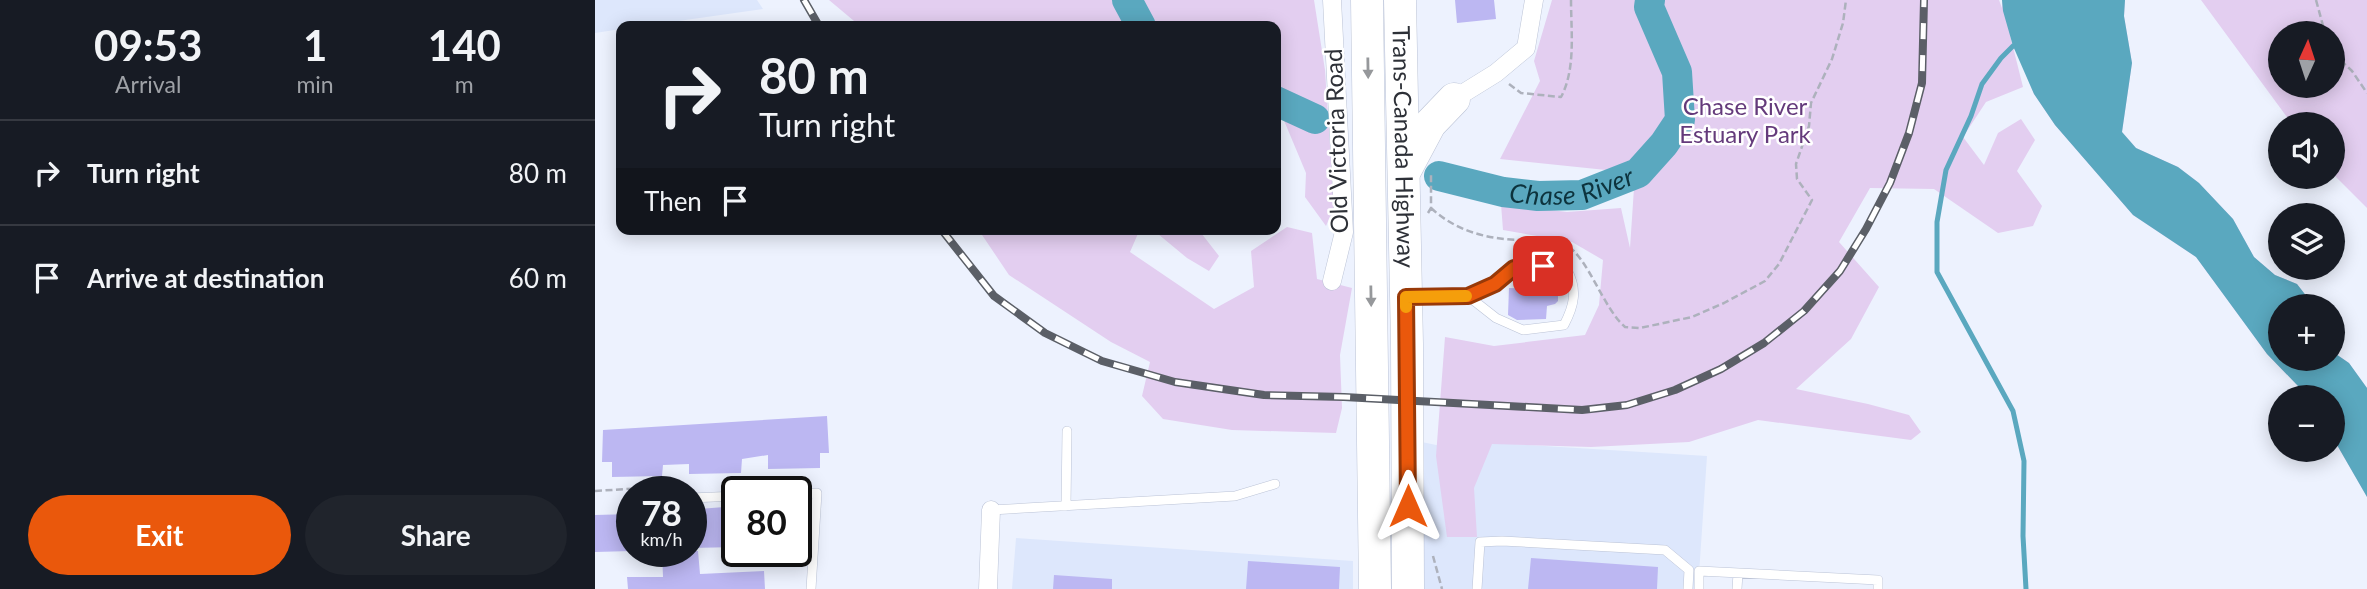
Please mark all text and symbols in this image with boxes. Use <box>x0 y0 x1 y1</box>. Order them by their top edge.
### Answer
text: 09:53 <box>94 20 202 70</box>
text: 1 <box>303 20 327 70</box>
text: 140 <box>428 20 501 70</box>
north arrow <box>2268 21 2345 98</box>
map controls <box>2268 21 2345 462</box>
street label: Trans-Canada Highway <box>1388 26 1421 269</box>
text: 80 m <box>759 46 869 104</box>
street label: Old Victoria Road <box>1318 48 1353 234</box>
icon: right <box>644 49 735 140</box>
one-way arrow <box>1362 57 1374 79</box>
text: Arrival <box>115 70 181 98</box>
text: min <box>296 70 334 98</box>
text: m <box>455 70 474 98</box>
park label: Chase River Estuary Park <box>1679 91 1812 148</box>
text: Turn right <box>759 105 895 144</box>
button: sound <box>2268 112 2345 189</box>
icon: right <box>28 154 66 192</box>
text: Turn right <box>87 157 200 189</box>
text: 80 m <box>509 157 567 189</box>
water label: Chase River <box>1508 159 1639 211</box>
icon: arrive <box>716 182 754 220</box>
text: Then <box>644 185 702 217</box>
button: layers <box>2268 203 2345 280</box>
pin <box>1513 236 1573 296</box>
icon: arrive <box>1524 247 1562 285</box>
icon: arrive <box>28 259 66 297</box>
text: Arrive at destination <box>87 262 324 294</box>
text: 60 m <box>509 262 567 294</box>
one-way arrow <box>1365 285 1377 307</box>
button: + <box>2268 294 2345 371</box>
button: − <box>2268 385 2345 462</box>
position arrow <box>1371 469 1445 543</box>
speed limit sign: 80 <box>721 476 812 567</box>
text: 78 <box>641 491 682 533</box>
button: Exit <box>28 495 291 575</box>
button: Share <box>305 495 567 575</box>
text: km/h <box>640 528 683 550</box>

